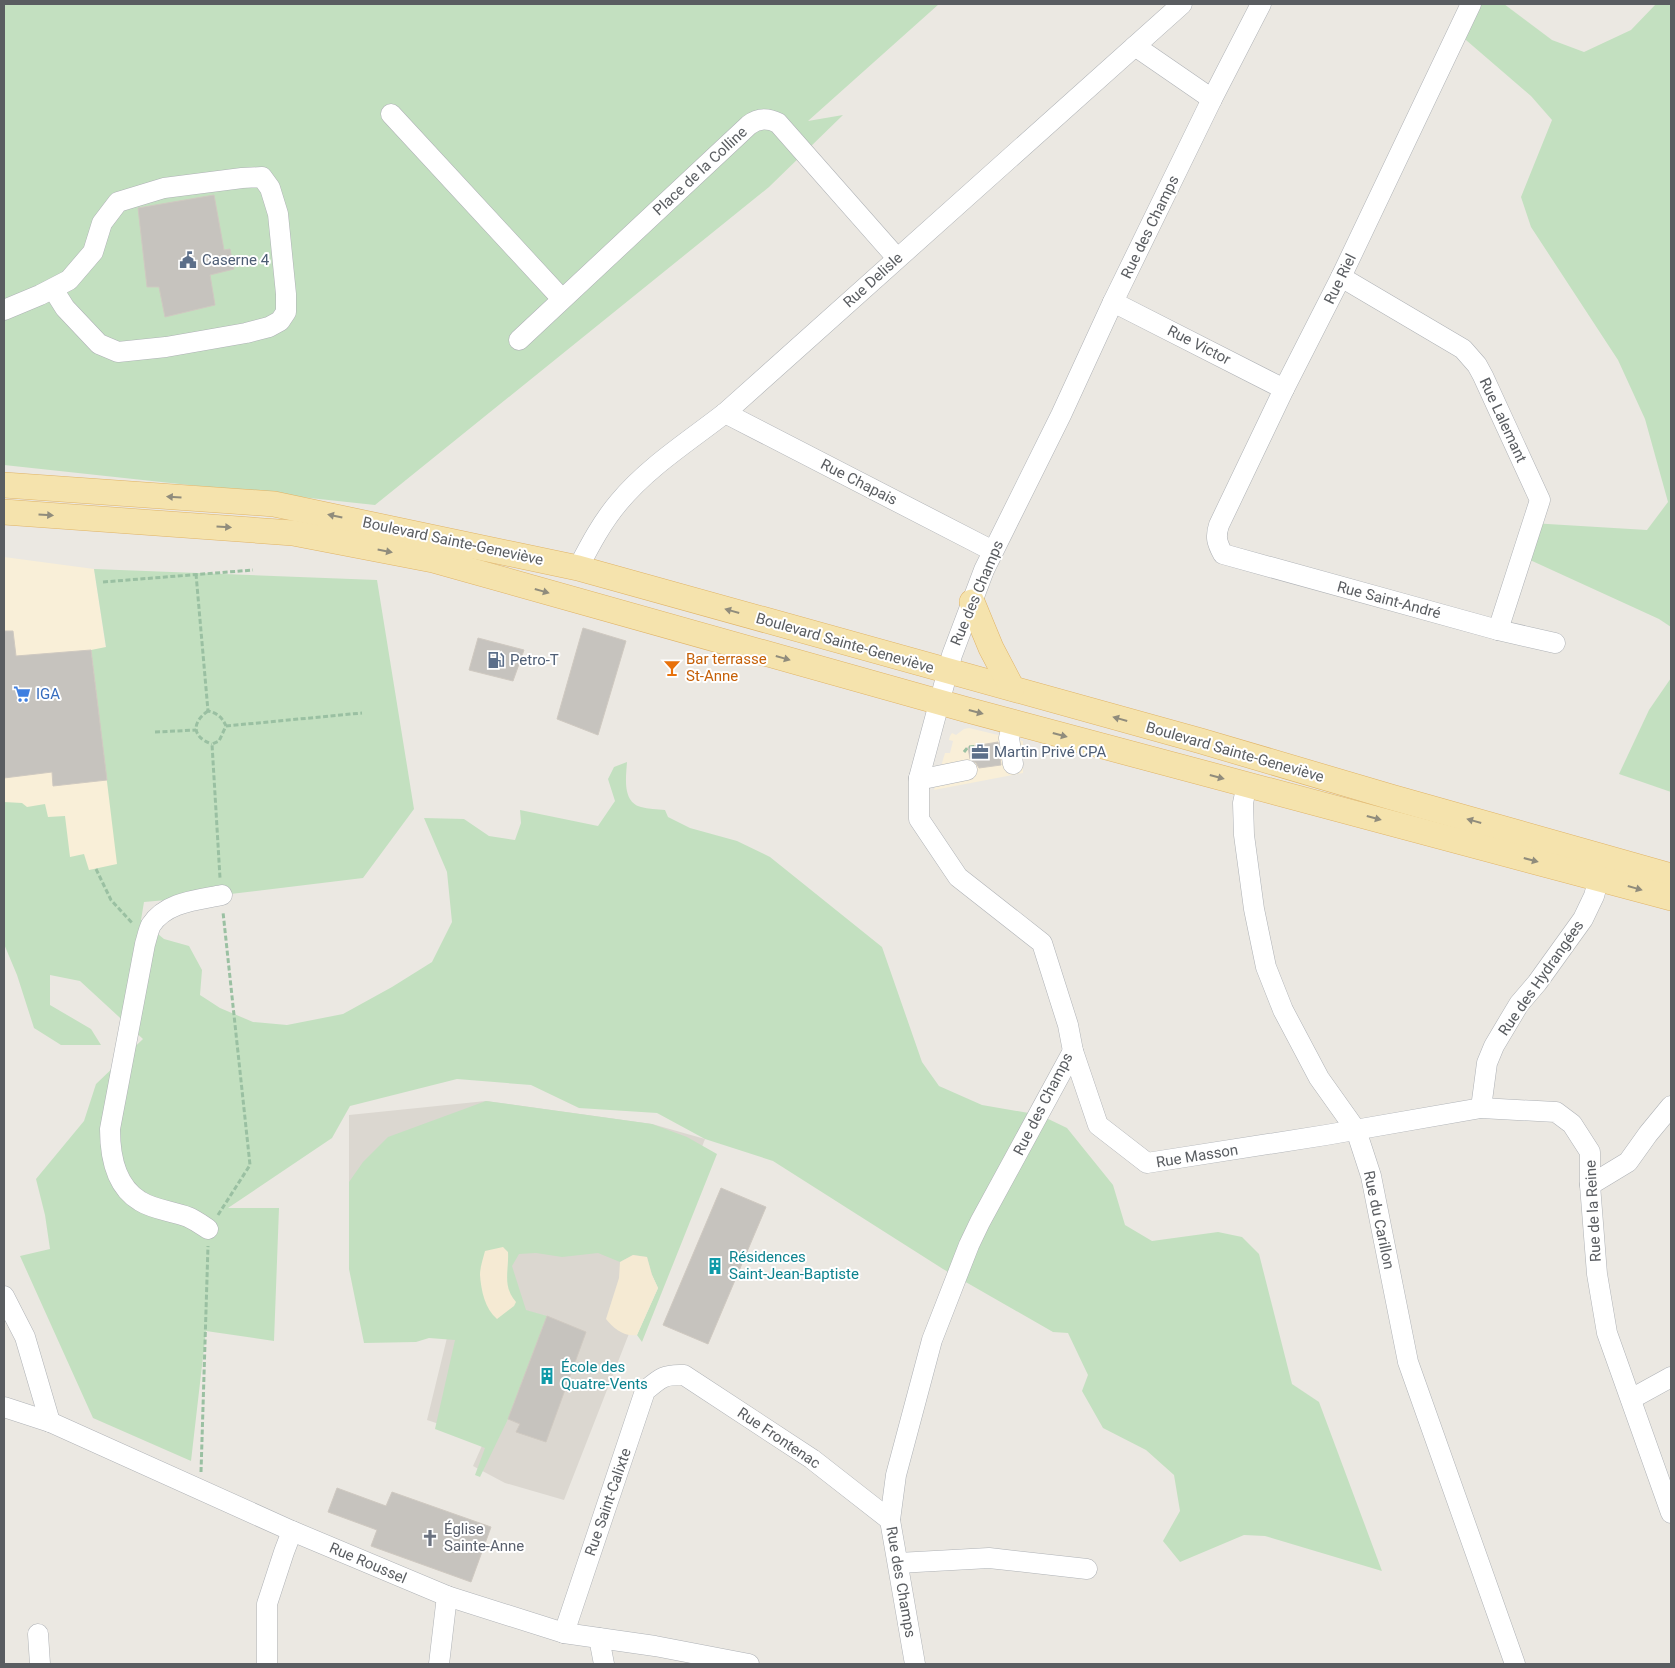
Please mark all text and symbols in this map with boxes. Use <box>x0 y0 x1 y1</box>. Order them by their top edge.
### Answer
street label: Place de la Colline <box>649 123 751 219</box>
street label: Rue des Champs <box>1117 172 1183 282</box>
street label: Rue Delisle <box>840 249 906 311</box>
public building icon: Caserne 4 <box>178 250 198 270</box>
place label: Caserne 4 <box>202 251 270 269</box>
street label: Rue Riel <box>1320 251 1360 307</box>
street label: Rue Victor <box>1164 321 1234 369</box>
street label: Rue Lalemant <box>1476 375 1531 465</box>
street label: Rue Chapais <box>818 455 900 509</box>
one-way arrow <box>166 492 182 500</box>
one-way arrow <box>38 511 54 519</box>
one-way arrow <box>328 512 343 520</box>
street label: Boulevard Sainte-Geneviève <box>361 513 545 569</box>
one-way arrow <box>217 524 233 532</box>
street label: Rue des Champs <box>947 538 1007 648</box>
one-way arrow <box>377 547 393 555</box>
street label: Rue Saint-André <box>1335 578 1443 623</box>
one-way arrow <box>535 587 550 595</box>
one-way arrow <box>724 606 739 614</box>
street label: Boulevard Sainte-Geneviève <box>754 609 936 677</box>
fuel station icon: Petro-T <box>486 650 506 670</box>
place label: Bar terrasse St-Anne <box>686 650 767 685</box>
place label: Petro-T <box>510 651 559 669</box>
one-way arrow <box>775 654 791 662</box>
bar icon: Bar terrasse St-Anne <box>662 658 682 678</box>
supermarket icon: IGA <box>12 684 32 704</box>
place label: IGA <box>36 685 60 703</box>
one-way arrow <box>968 708 983 716</box>
one-way arrow <box>1113 714 1128 722</box>
street label: Boulevard Sainte-Geneviève <box>1144 718 1326 786</box>
one-way arrow <box>1053 731 1068 739</box>
office icon: Martin Privé CPA <box>970 742 990 762</box>
place label: Martin Privé CPA <box>994 743 1107 761</box>
one-way arrow <box>1210 773 1225 781</box>
one-way arrow <box>1367 815 1382 823</box>
one-way arrow <box>1467 816 1482 824</box>
one-way arrow <box>1524 856 1539 864</box>
one-way arrow <box>1628 885 1643 893</box>
street label: Rue des Hydrangées <box>1494 917 1588 1039</box>
street label: Rue des Champs <box>1009 1050 1077 1158</box>
street label: Rue Masson <box>1155 1141 1239 1171</box>
street label: Rue de la Reine <box>1581 1160 1605 1262</box>
street label: Rue du Carillon <box>1360 1169 1398 1271</box>
place label: Résidences Saint-Jean-Baptiste <box>729 1248 859 1283</box>
building icon: Résidences Saint-Jean-Baptiste <box>705 1256 725 1276</box>
place label: École des Quatre-Vents <box>561 1358 648 1393</box>
building icon: École des Quatre-Vents <box>537 1366 557 1386</box>
street label: Rue Frontenac <box>734 1404 824 1472</box>
street label: Rue Saint-Calixte <box>581 1446 635 1558</box>
place label: Église Sainte-Anne <box>444 1520 524 1555</box>
street label: Rue des Champs <box>882 1525 920 1639</box>
church icon: Église Sainte-Anne <box>420 1528 440 1548</box>
street label: Rue Roussel <box>327 1539 409 1587</box>

